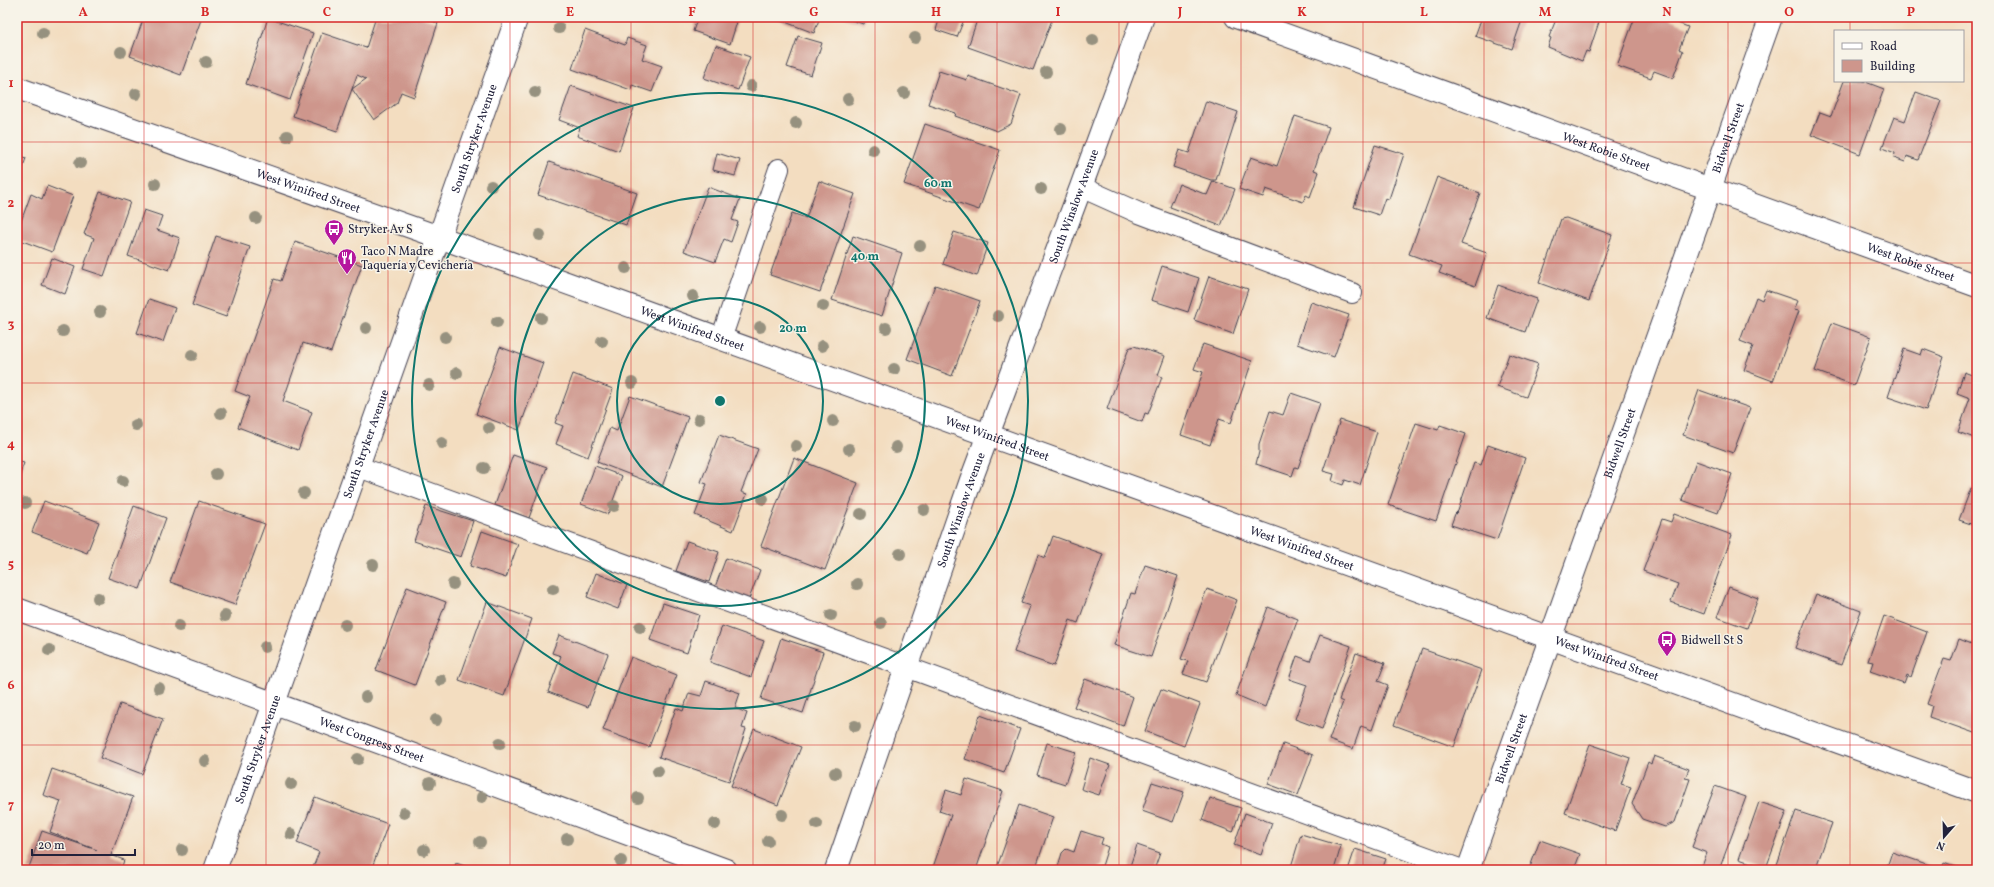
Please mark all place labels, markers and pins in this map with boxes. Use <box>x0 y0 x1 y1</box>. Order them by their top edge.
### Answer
bus stop icon: Stryker Av S <box>323 218 345 246</box>
place label: Stryker Av S <box>348 222 413 238</box>
place label: Taco N Madre Taquería y Cevichería <box>361 244 473 274</box>
restaurant icon: Taco N Madre Taquería y Cevichería <box>336 247 358 275</box>
centre of rings <box>713 394 727 408</box>
bus stop icon: Bidwell St S <box>1656 629 1678 657</box>
place label: Bidwell St S <box>1681 633 1743 649</box>

